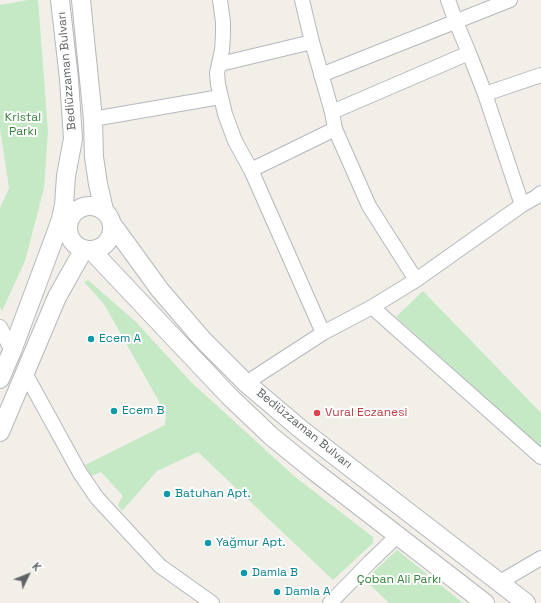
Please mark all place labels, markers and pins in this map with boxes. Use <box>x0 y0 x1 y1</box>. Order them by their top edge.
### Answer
place label: Ecem A <box>99 332 141 346</box>
marker: Ecem A <box>86 334 96 344</box>
place label: Ecem B <box>122 404 164 418</box>
marker: Ecem B <box>109 406 119 416</box>
place label: Vural Eczanesi <box>325 406 407 420</box>
marker: Vural Eczanesi <box>312 408 322 418</box>
place label: Batuhan Apt. <box>175 487 251 501</box>
marker: Batuhan Apt. <box>162 489 172 499</box>
place label: Yağmur Apt. <box>216 536 286 550</box>
marker: Yağmur Apt. <box>203 538 213 548</box>
place label: Damla B <box>252 566 298 580</box>
marker: Damla B <box>239 568 249 578</box>
place label: Damla A <box>285 585 331 599</box>
marker: Damla A <box>272 587 282 597</box>

